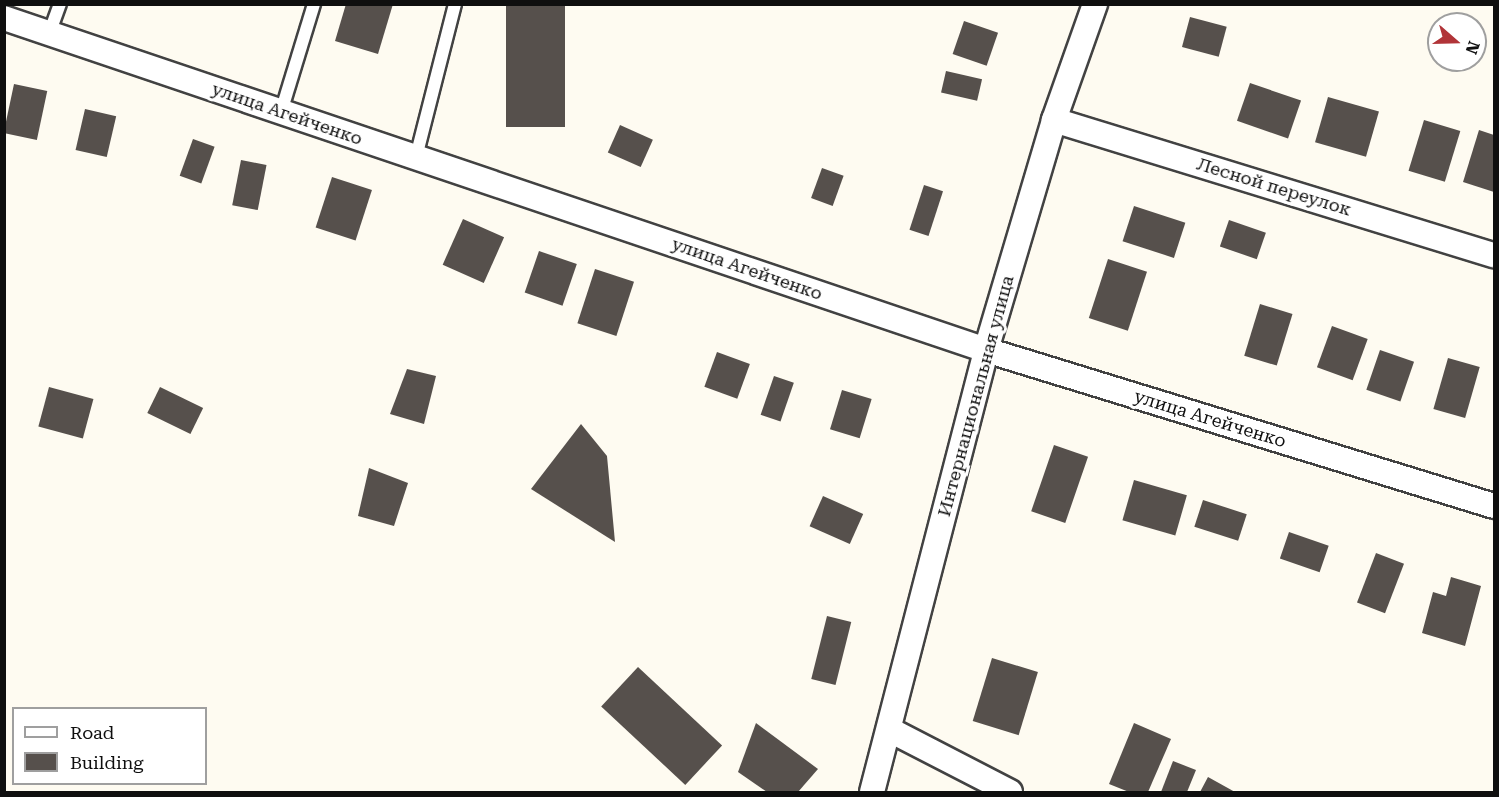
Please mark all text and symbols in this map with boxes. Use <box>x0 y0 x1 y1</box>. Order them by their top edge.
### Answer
north arrow <box>1427 12 1487 72</box>
text: N <box>1461 39 1484 57</box>
street label: улица Агейченко <box>209 78 365 150</box>
street label: Лесной переулок <box>1194 153 1354 221</box>
street label: улица Агейченко <box>669 233 825 305</box>
street label: Интернациональная улица <box>933 273 1019 519</box>
street label: улица Агейченко <box>1131 386 1289 452</box>
legend <box>12 707 207 785</box>
text: Road <box>70 722 114 743</box>
text: Building <box>70 752 144 773</box>

